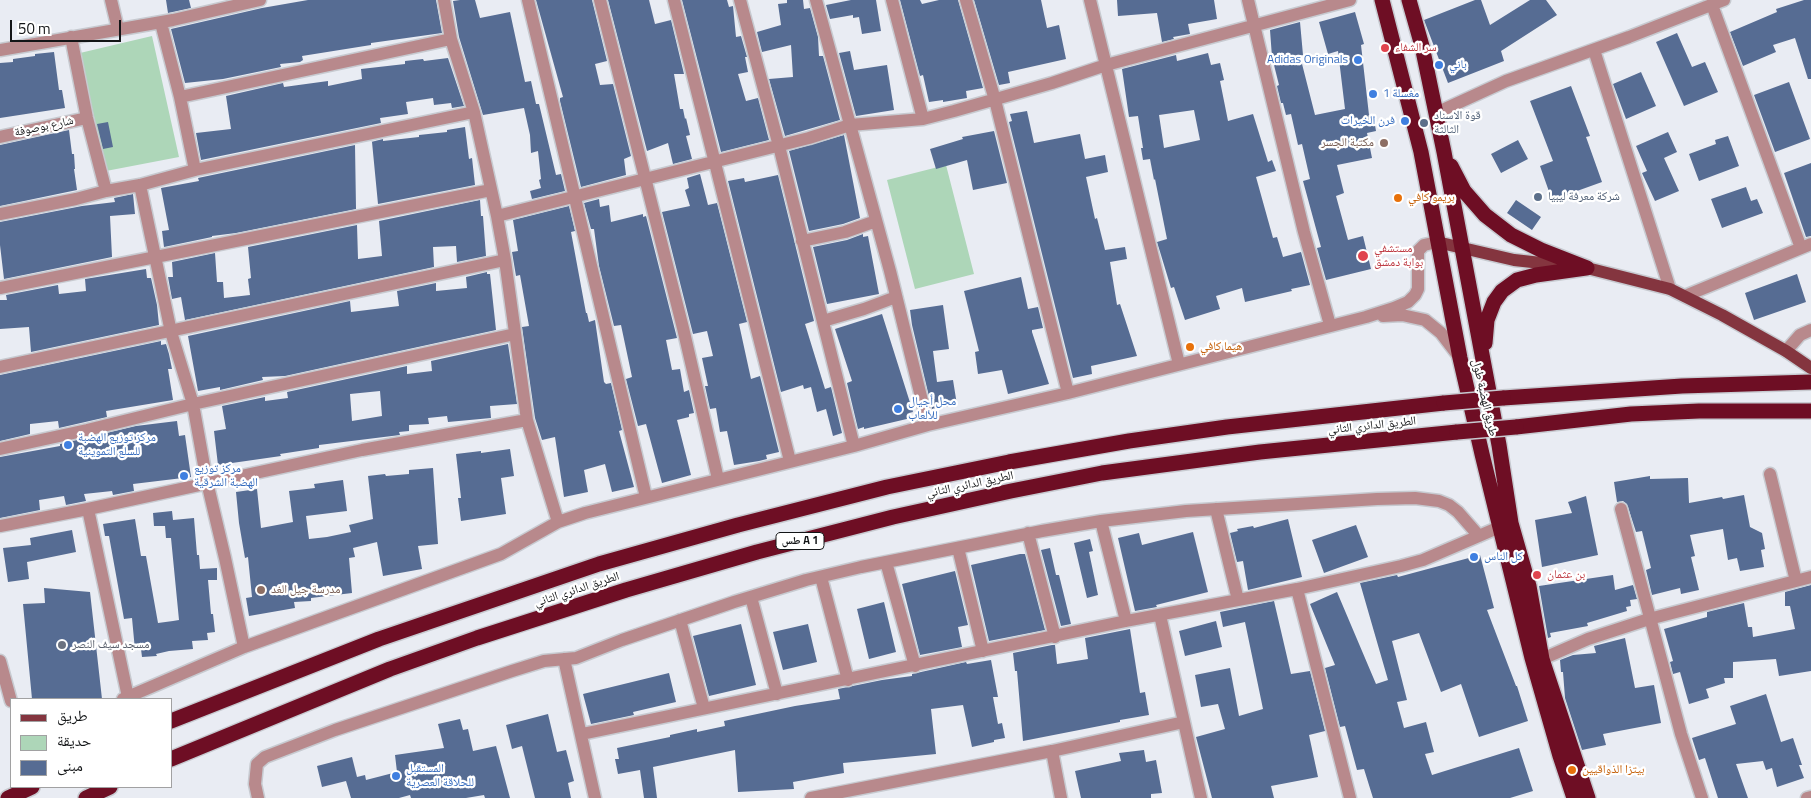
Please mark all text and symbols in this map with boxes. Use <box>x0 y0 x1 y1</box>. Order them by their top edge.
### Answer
scale bar <box>12 10 124 42</box>
text: 50 m <box>18 17 51 40</box>
place label: سر الشفاء <box>1395 41 1437 55</box>
marker: سر الشفاء <box>1379 42 1391 54</box>
place label: Adidas Originals <box>1267 53 1348 67</box>
marker: Adidas Originals <box>1352 54 1364 66</box>
place label: باني <box>1449 58 1467 72</box>
marker: باني <box>1433 59 1445 71</box>
place label: مغسلة 1 <box>1383 87 1419 101</box>
marker: مغسلة 1 <box>1367 88 1379 100</box>
place label: قوة الاسناد الثالثة <box>1434 109 1481 137</box>
street label: شارع بوصوفة <box>13 114 75 140</box>
place label: فرن الخيرات <box>1341 114 1395 128</box>
marker: فرن الخيرات <box>1399 115 1411 127</box>
marker: قوة الاسناد الثالثة <box>1418 117 1430 129</box>
place label: مكتبة الجسر <box>1321 136 1374 150</box>
marker: مكتبة الجسر <box>1378 137 1390 149</box>
place label: شركة معرفة ليبيا <box>1548 190 1620 204</box>
place label: بريمو كافي <box>1408 191 1455 205</box>
marker: شركة معرفة ليبيا <box>1532 191 1544 203</box>
marker: بريمو كافي <box>1392 192 1404 204</box>
place label: مستشفي بوابة دمشق <box>1374 242 1423 270</box>
marker: مستشفي بوابة دمشق <box>1356 249 1370 263</box>
place label: هيما كافي <box>1200 340 1242 354</box>
marker: هيما كافي <box>1184 341 1196 353</box>
street label: طريق الهضبة طول <box>1468 358 1500 438</box>
place label: محل أجيال للألعاب <box>908 395 956 423</box>
marker: محل أجيال للألعاب <box>892 403 904 415</box>
street label: الطريق الدائري الثاني <box>1327 414 1417 438</box>
place label: مركز توزيع الهضبة للسلع التموينية <box>78 431 156 459</box>
marker: مركز توزيع الهضبة للسلع التموينية <box>62 439 74 451</box>
place label: مركز توزيع الهضبة الشرقية <box>194 462 258 490</box>
street label: الطريق الدائري الثاني <box>925 469 1015 501</box>
marker: مركز توزيع الهضبة الشرقية <box>178 470 190 482</box>
road number: طس A 1 <box>776 532 824 550</box>
place label: كل الناس <box>1484 550 1523 564</box>
marker: كل الناس <box>1468 551 1480 563</box>
place label: بن عثمان <box>1547 568 1585 582</box>
street label: الطريق الدائري الثاني <box>533 569 621 611</box>
marker: بن عثمان <box>1531 569 1543 581</box>
place label: مدرسة جيل الغد <box>271 583 340 597</box>
marker: مدرسة جيل الغد <box>255 584 267 596</box>
place label: مسجد سيف النصر <box>72 638 149 652</box>
marker: مسجد سيف النصر <box>56 639 68 651</box>
legend <box>10 698 172 788</box>
text: طريق <box>57 704 88 727</box>
text: حديقة <box>57 729 91 752</box>
text: مبنى <box>57 754 83 777</box>
place label: المستقبل للحلاقة العصرية <box>406 762 474 790</box>
place label: بيتزا الذواقيين <box>1582 763 1645 777</box>
marker: بيتزا الذواقيين <box>1566 764 1578 776</box>
marker: المستقبل للحلاقة العصرية <box>390 770 402 782</box>

